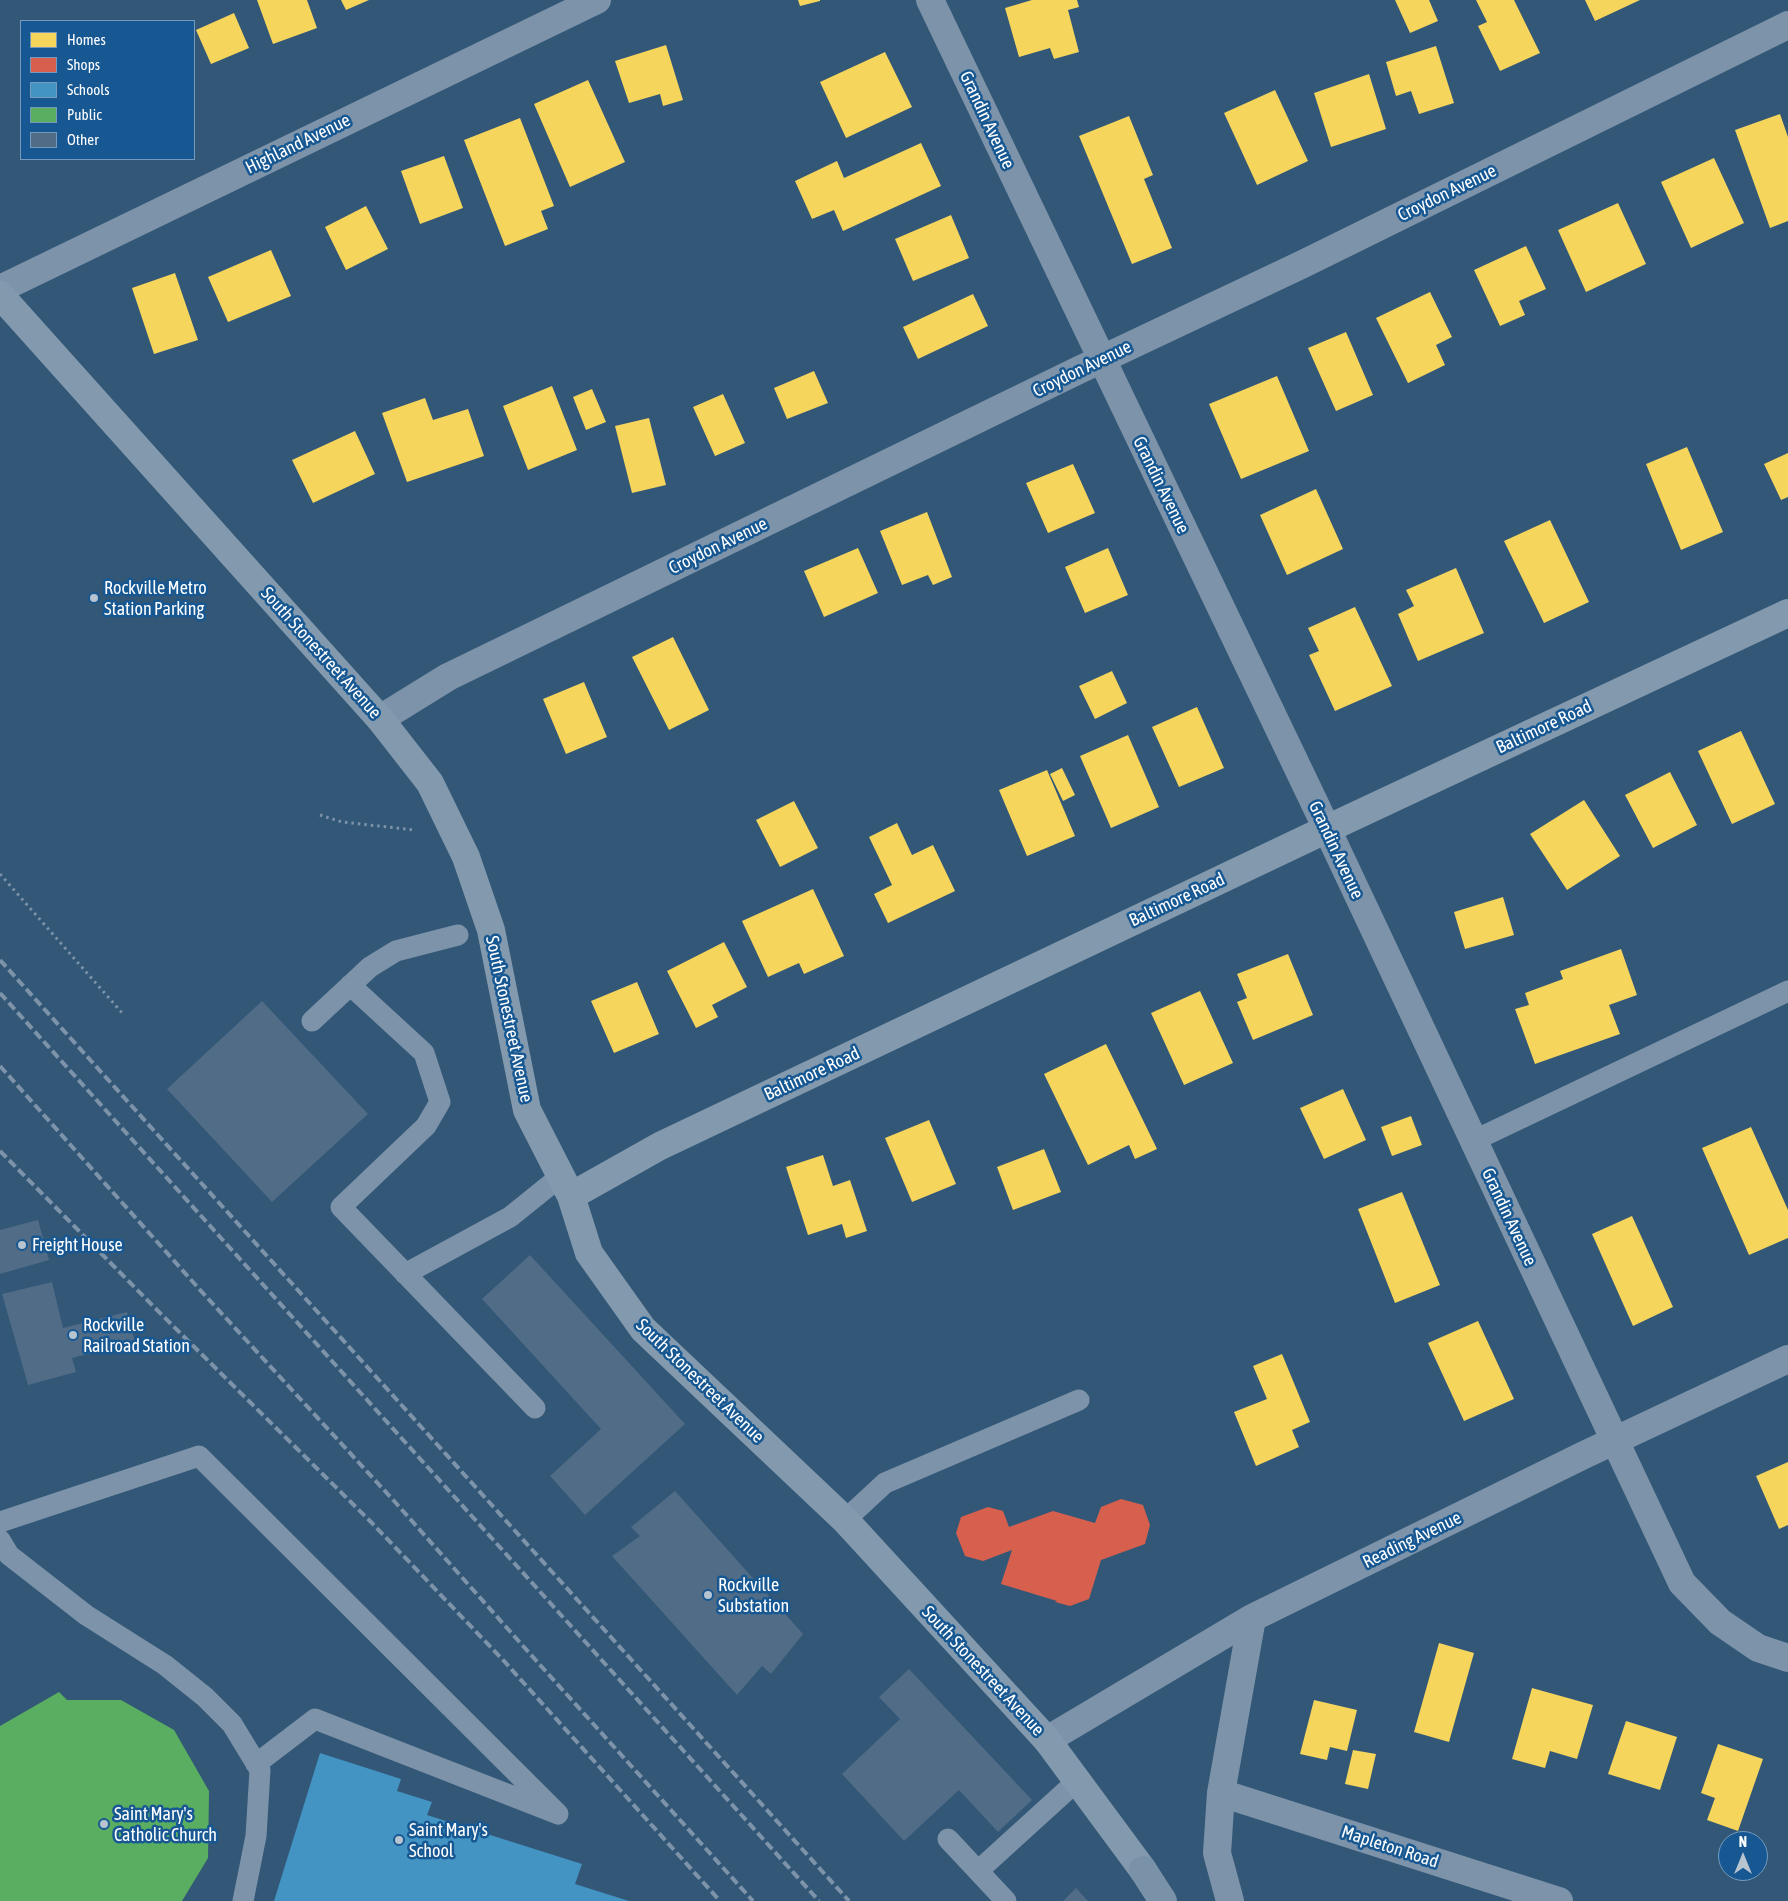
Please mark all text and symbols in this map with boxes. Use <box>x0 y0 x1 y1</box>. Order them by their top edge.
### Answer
legend <box>20 20 195 160</box>
text: Homes <box>67 31 106 48</box>
text: Shops <box>67 56 100 73</box>
street label: Grandin Avenue <box>955 68 1019 172</box>
text: Schools <box>67 81 110 98</box>
text: Public <box>67 106 102 123</box>
street label: Highland Avenue <box>242 109 354 179</box>
text: Other <box>67 131 99 148</box>
street label: Croydon Avenue <box>1394 160 1500 226</box>
street label: Croydon Avenue <box>1029 336 1135 402</box>
street label: Grandin Avenue <box>1128 433 1194 537</box>
street label: Croydon Avenue <box>665 513 771 579</box>
place label: Rockville Metro Station Parking <box>104 577 207 620</box>
street label: South Stonestreet Avenue <box>256 583 386 723</box>
marker: Rockville Metro Station Parking <box>88 592 100 604</box>
street label: Baltimore Road <box>1493 696 1595 758</box>
street label: Grandin Avenue <box>1304 798 1368 902</box>
street label: Baltimore Road <box>1126 869 1228 931</box>
street label: South Stonestreet Avenue <box>481 934 537 1104</box>
street label: Baltimore Road <box>761 1043 863 1105</box>
street label: Grandin Avenue <box>1477 1165 1541 1269</box>
place label: Freight House <box>32 1234 123 1256</box>
marker: Freight House <box>16 1239 28 1251</box>
place label: Rockville Railroad Station <box>83 1314 190 1356</box>
street label: South Stonestreet Avenue <box>631 1314 769 1448</box>
marker: Rockville Railroad Station <box>67 1329 79 1341</box>
street label: Reading Avenue <box>1359 1507 1465 1573</box>
place label: Rockville Substation <box>718 1574 789 1616</box>
marker: Rockville Substation <box>702 1589 714 1601</box>
street label: South Stonestreet Avenue <box>917 1602 1049 1740</box>
place label: Saint Mary's Catholic Church <box>114 1803 217 1846</box>
marker: Saint Mary's Catholic Church <box>98 1818 110 1830</box>
place label: Saint Mary's School <box>409 1819 488 1862</box>
street label: Mapleton Road <box>1339 1821 1441 1873</box>
north arrow <box>1718 1831 1768 1881</box>
marker: Saint Mary's School <box>393 1834 405 1846</box>
text: N <box>1739 1834 1747 1850</box>

